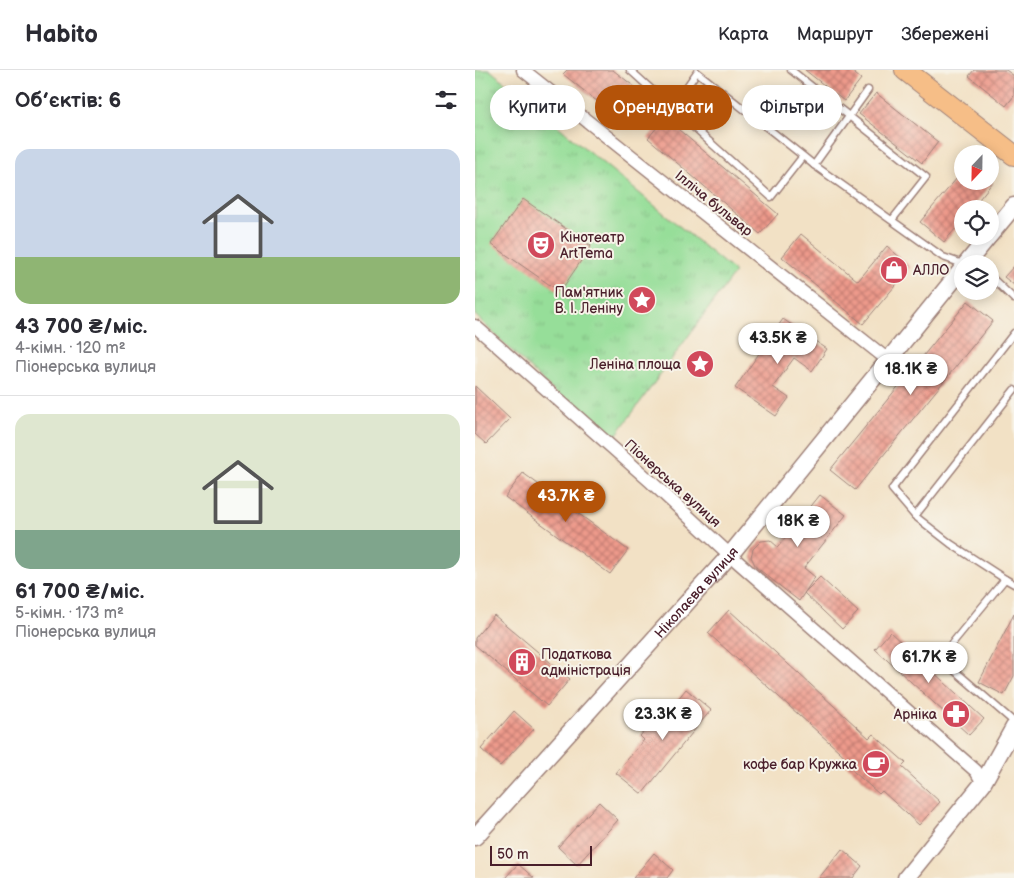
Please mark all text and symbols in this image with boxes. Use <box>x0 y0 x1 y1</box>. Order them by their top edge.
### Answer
text: Habito <box>25 20 98 49</box>
text: Карта <box>718 24 769 45</box>
text: Маршрут <box>797 24 873 45</box>
text: Збережені <box>901 24 989 45</box>
chip: Купити <box>490 85 585 130</box>
chip: Орендувати <box>595 85 732 130</box>
chip: Фільтри <box>742 85 842 130</box>
icon: filters <box>432 86 460 114</box>
text: Об’єктів: 6 <box>15 88 121 113</box>
north arrow <box>954 145 999 190</box>
map controls <box>954 145 999 300</box>
street label: Ілліча бульвар <box>671 167 756 240</box>
icon: home <box>193 181 283 271</box>
button: locate <box>954 200 999 245</box>
place label: Кінотеатр ArtTema <box>560 229 625 262</box>
theatre icon: Кінотеатр ArtTema <box>526 230 556 260</box>
shop icon: АЛЛО <box>879 255 909 285</box>
button: layers <box>954 255 999 300</box>
place label: АЛЛО <box>912 262 949 279</box>
place label: Пам'ятник В. І. Леніну <box>554 284 624 317</box>
place icon: Пам'ятник В. І. Леніну <box>627 285 657 315</box>
text: 43 700 ₴/міс. <box>15 314 147 339</box>
pin: 43.5K ₴ <box>732 322 824 365</box>
text: 43.5K ₴ <box>749 329 807 348</box>
text: 4-кімн. · 120 m² <box>15 339 126 358</box>
place icon: Леніна площа <box>685 349 715 379</box>
pin: 18.1K ₴ <box>865 354 957 396</box>
place label: Леніна площа <box>589 356 682 373</box>
text: Піонерська вулиця <box>15 358 156 377</box>
text: 18.1K ₴ <box>885 360 937 379</box>
street label: Піонерська вулиця <box>621 436 724 531</box>
icon: home <box>193 447 283 537</box>
pin: 43.7K ₴ <box>520 480 612 523</box>
text: 43.7K ₴ <box>538 487 595 506</box>
pin: 18K ₴ <box>763 506 833 548</box>
text: 18K ₴ <box>777 512 819 531</box>
street label: Ніколаєва вулиця <box>651 543 742 642</box>
text: 61 700 ₴/міс. <box>15 579 144 604</box>
text: 5-кімн. · 173 m² <box>15 604 124 623</box>
text: Піонерська вулиця <box>15 623 156 642</box>
pin: 61.7K ₴ <box>883 642 975 684</box>
place label: Податкова адміністрація <box>541 646 631 679</box>
building icon: Податкова адміністрація <box>507 647 537 677</box>
text: 61.7K ₴ <box>902 648 956 667</box>
pin: 23.3K ₴ <box>617 698 709 741</box>
pharmacy icon: Арніка <box>941 699 971 729</box>
text: 23.3K ₴ <box>634 705 692 724</box>
place label: Арніка <box>893 706 938 723</box>
cafe icon: кофе бар Кружка <box>861 749 891 779</box>
place label: кофе бар Кружка <box>743 756 858 773</box>
scale bar <box>490 843 593 866</box>
text: 50 m <box>497 846 529 863</box>

